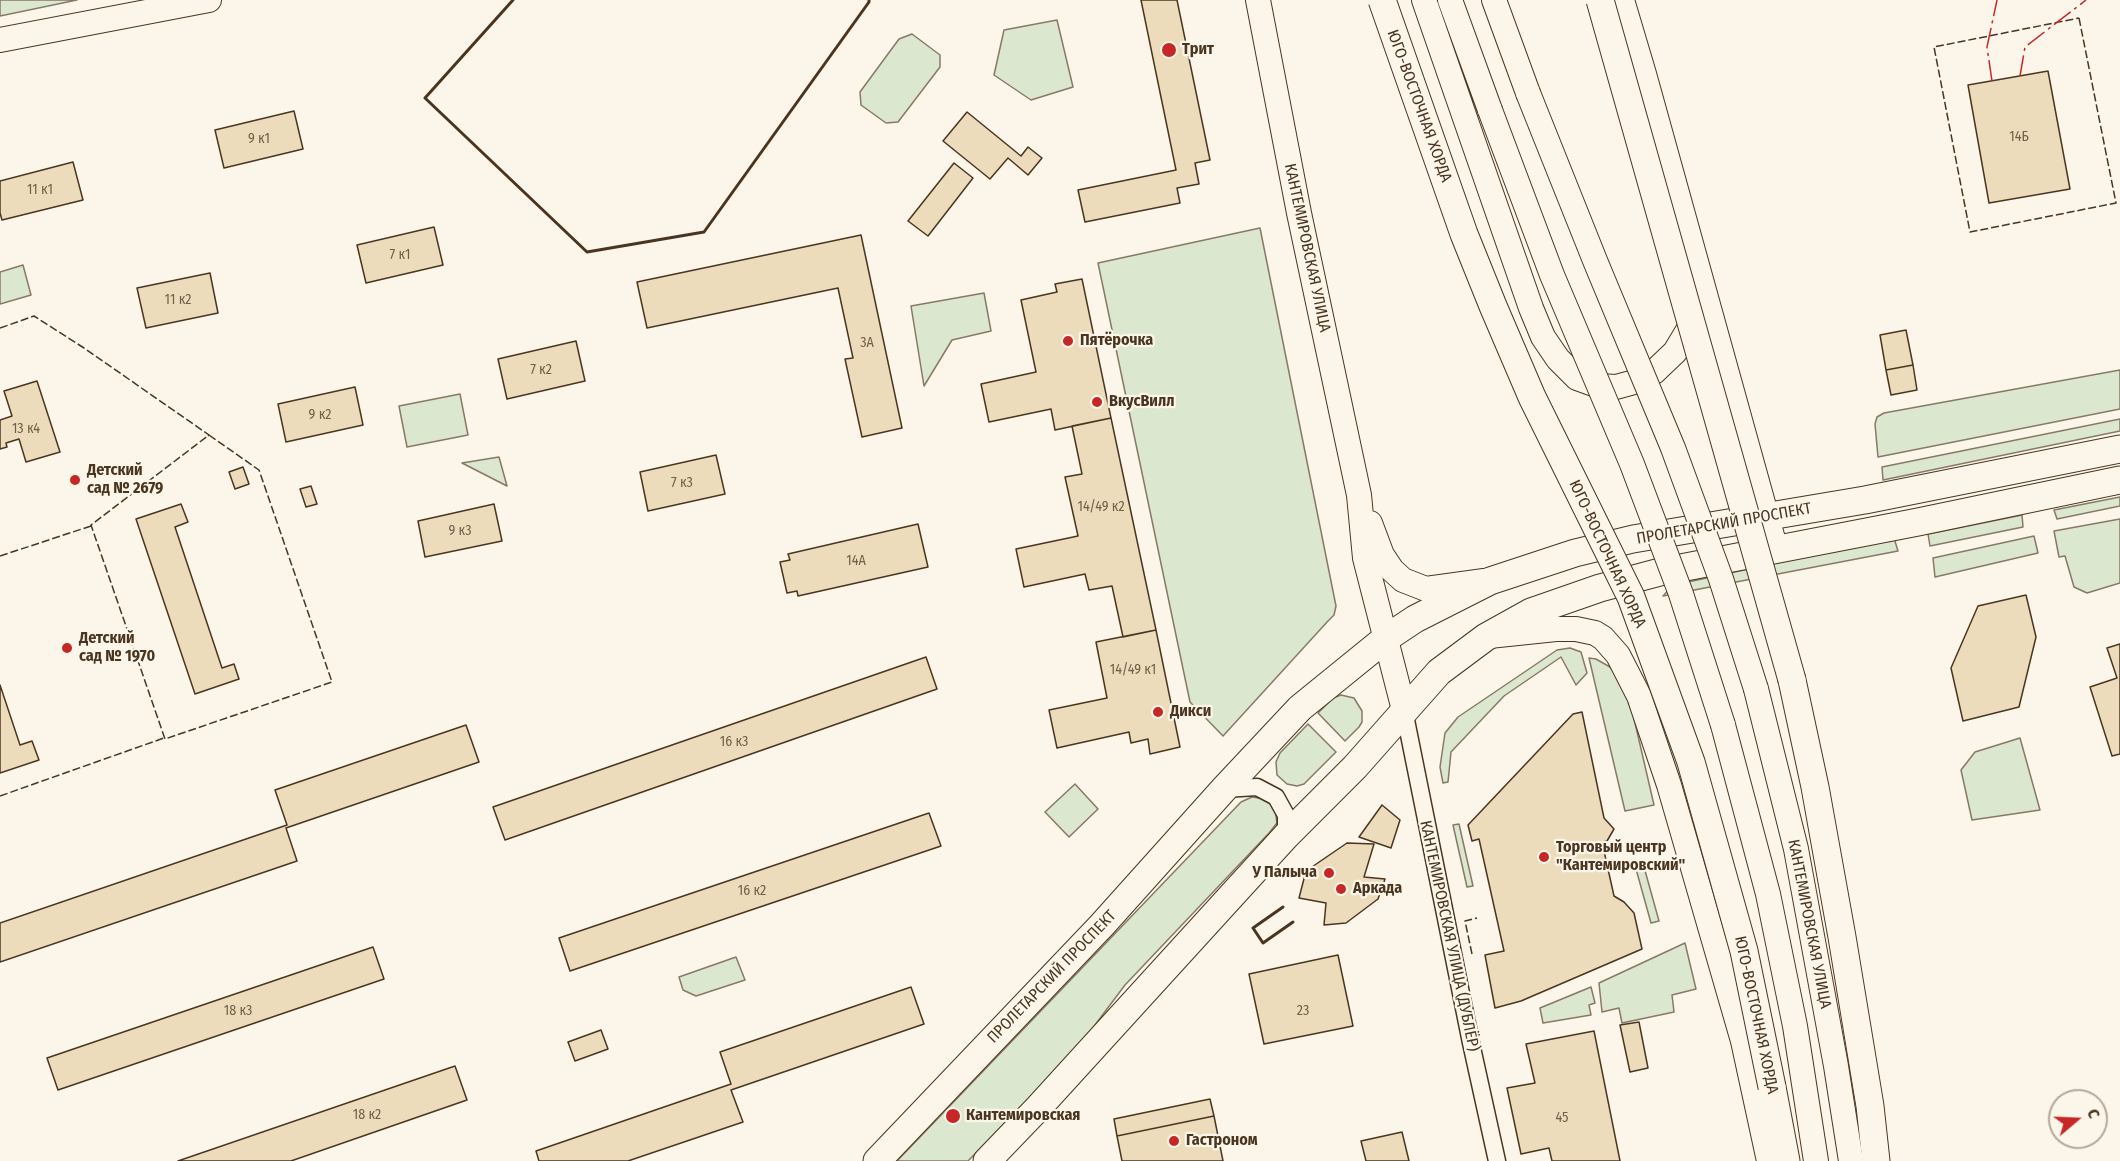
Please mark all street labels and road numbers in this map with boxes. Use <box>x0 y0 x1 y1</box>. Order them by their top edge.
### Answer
street label: ЮГО-ВОСТОЧНАЯ ХОРДА <box>1382 27 1456 185</box>
street label: КАНТЕМИРОВСКАЯ УЛИЦА <box>1280 162 1334 334</box>
street label: ЮГО-ВОСТОЧНАЯ ХОРДА <box>1564 477 1650 631</box>
street label: ПРОЛЕТАРСКИЙ ПРОСПЕКТ <box>1635 499 1813 549</box>
street label: КАНТЕМИРОВСКАЯ УЛИЦА (ДУБЛЁР) <box>1415 819 1483 1053</box>
street label: КАНТЕМИРОВСКАЯ УЛИЦА <box>1783 838 1835 1010</box>
street label: ПРОЛЕТАРСКИЙ ПРОСПЕКТ <box>984 907 1120 1047</box>
street label: ЮГО-ВОСТОЧНАЯ ХОРДА <box>1730 934 1782 1096</box>

